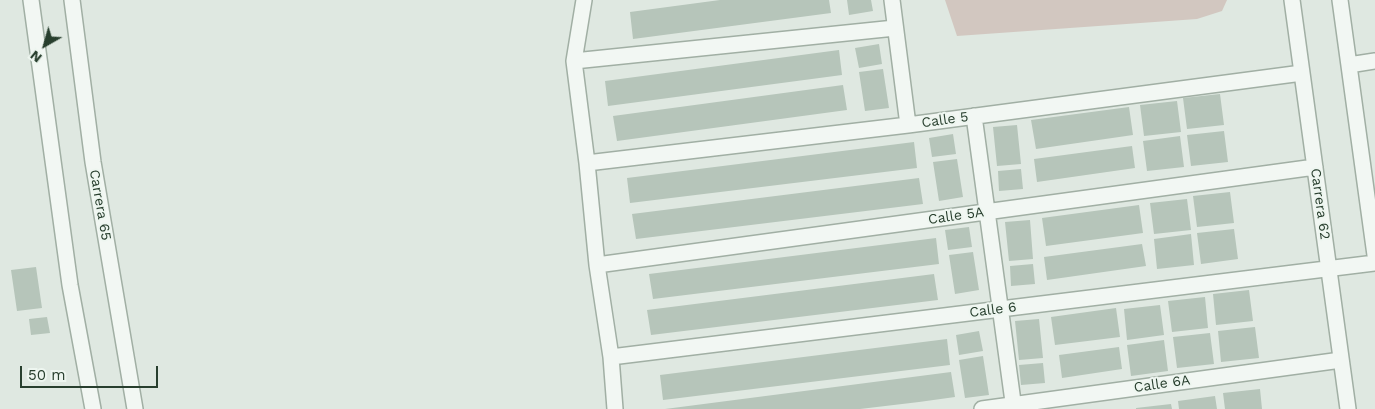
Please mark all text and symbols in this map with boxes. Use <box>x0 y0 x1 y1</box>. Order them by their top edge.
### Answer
north arrow <box>20 20 70 70</box>
text: N <box>27 47 45 66</box>
street label: Calle 5 <box>921 108 969 132</box>
street label: Carrera 62 <box>1307 167 1333 241</box>
street label: Carrera 65 <box>86 168 114 242</box>
street label: Calle 5A <box>927 204 985 228</box>
street label: Calle 6 <box>968 299 1018 321</box>
scale bar <box>22 356 160 388</box>
text: 50 m <box>28 366 65 384</box>
street label: Calle 6A <box>1133 372 1191 396</box>

